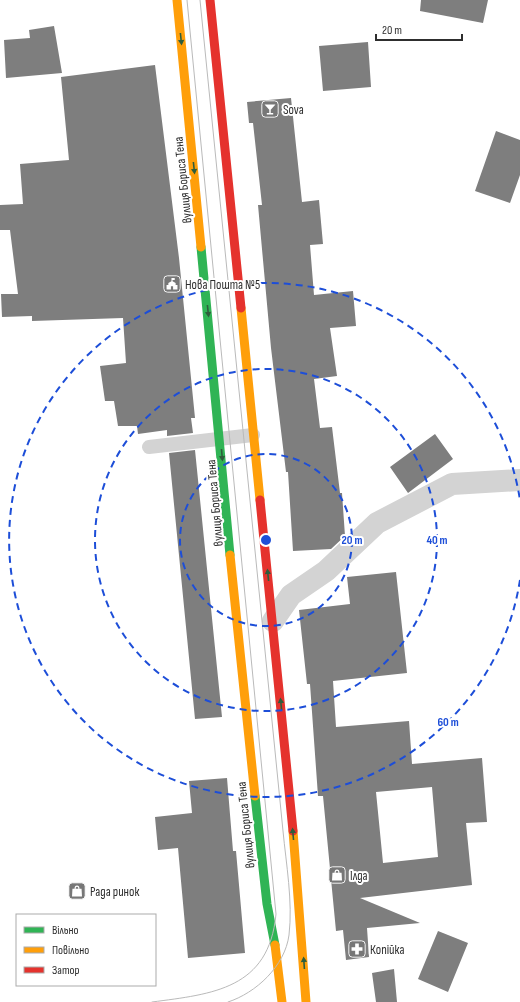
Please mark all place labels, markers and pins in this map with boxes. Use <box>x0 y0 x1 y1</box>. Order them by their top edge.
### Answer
bar icon: Sova <box>260 99 280 119</box>
place label: Sova <box>283 102 304 118</box>
public building icon: Нова Пошта №5 <box>162 274 182 294</box>
place label: Нова Пошта №5 <box>185 277 260 293</box>
centre of rings <box>259 533 273 547</box>
shop icon: Ілда <box>327 865 347 885</box>
place label: Ілда <box>350 868 368 884</box>
shop icon: Рада ринок <box>67 881 87 901</box>
place label: Рада ринок <box>90 884 139 900</box>
pharmacy icon: Копійка <box>347 939 367 959</box>
place label: Копійка <box>370 942 404 958</box>

